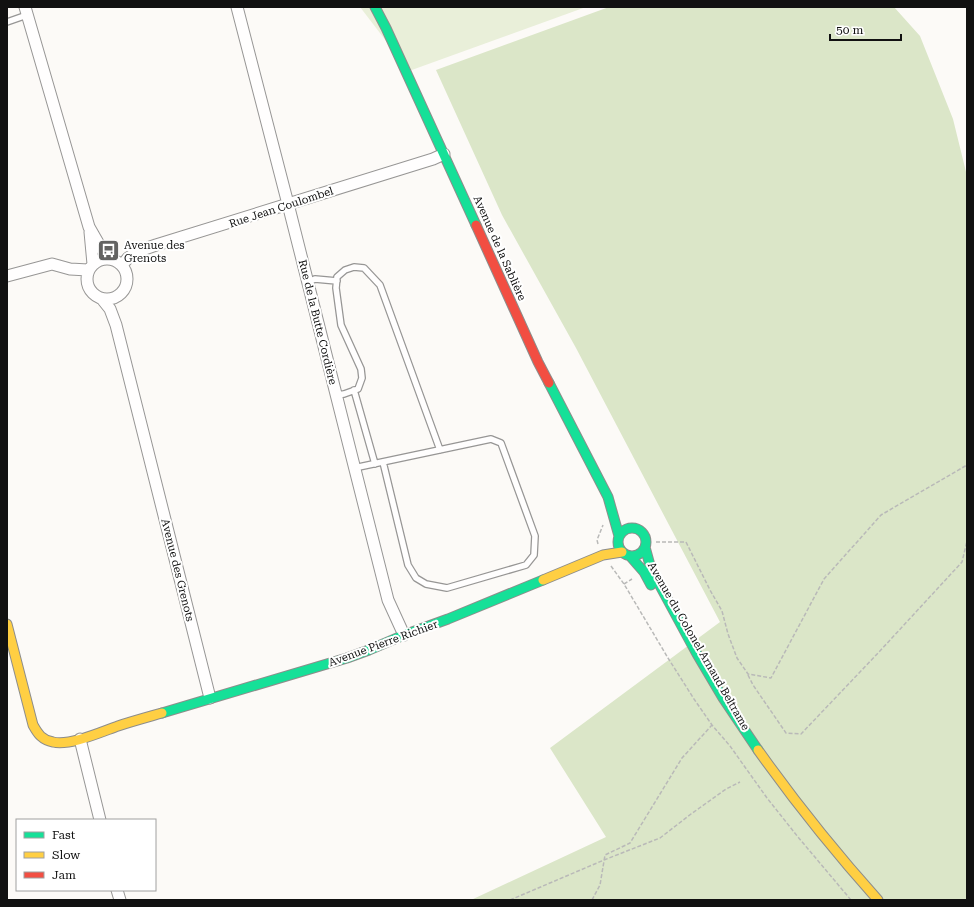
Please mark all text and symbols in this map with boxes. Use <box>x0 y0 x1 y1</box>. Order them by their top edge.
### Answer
scale bar <box>830 16 901 42</box>
text: 50 m <box>836 23 863 37</box>
street label: Rue Jean Coulombel <box>227 184 336 230</box>
street label: Avenue de la Sablière <box>471 194 529 303</box>
bus stop icon: Avenue des Grenots <box>96 238 122 264</box>
place label: Avenue des Grenots <box>124 239 185 265</box>
street label: Rue de la Butte Cordière <box>296 258 339 386</box>
street label: Avenue des Grenots <box>158 517 197 623</box>
street label: Avenue du Colonel Arnaud Beltrame <box>645 560 752 733</box>
street label: Avenue Pierre Richier <box>327 618 440 669</box>
legend <box>16 819 156 891</box>
text: Fast <box>52 828 76 842</box>
text: Slow <box>52 848 80 862</box>
text: Jam <box>52 868 76 882</box>

